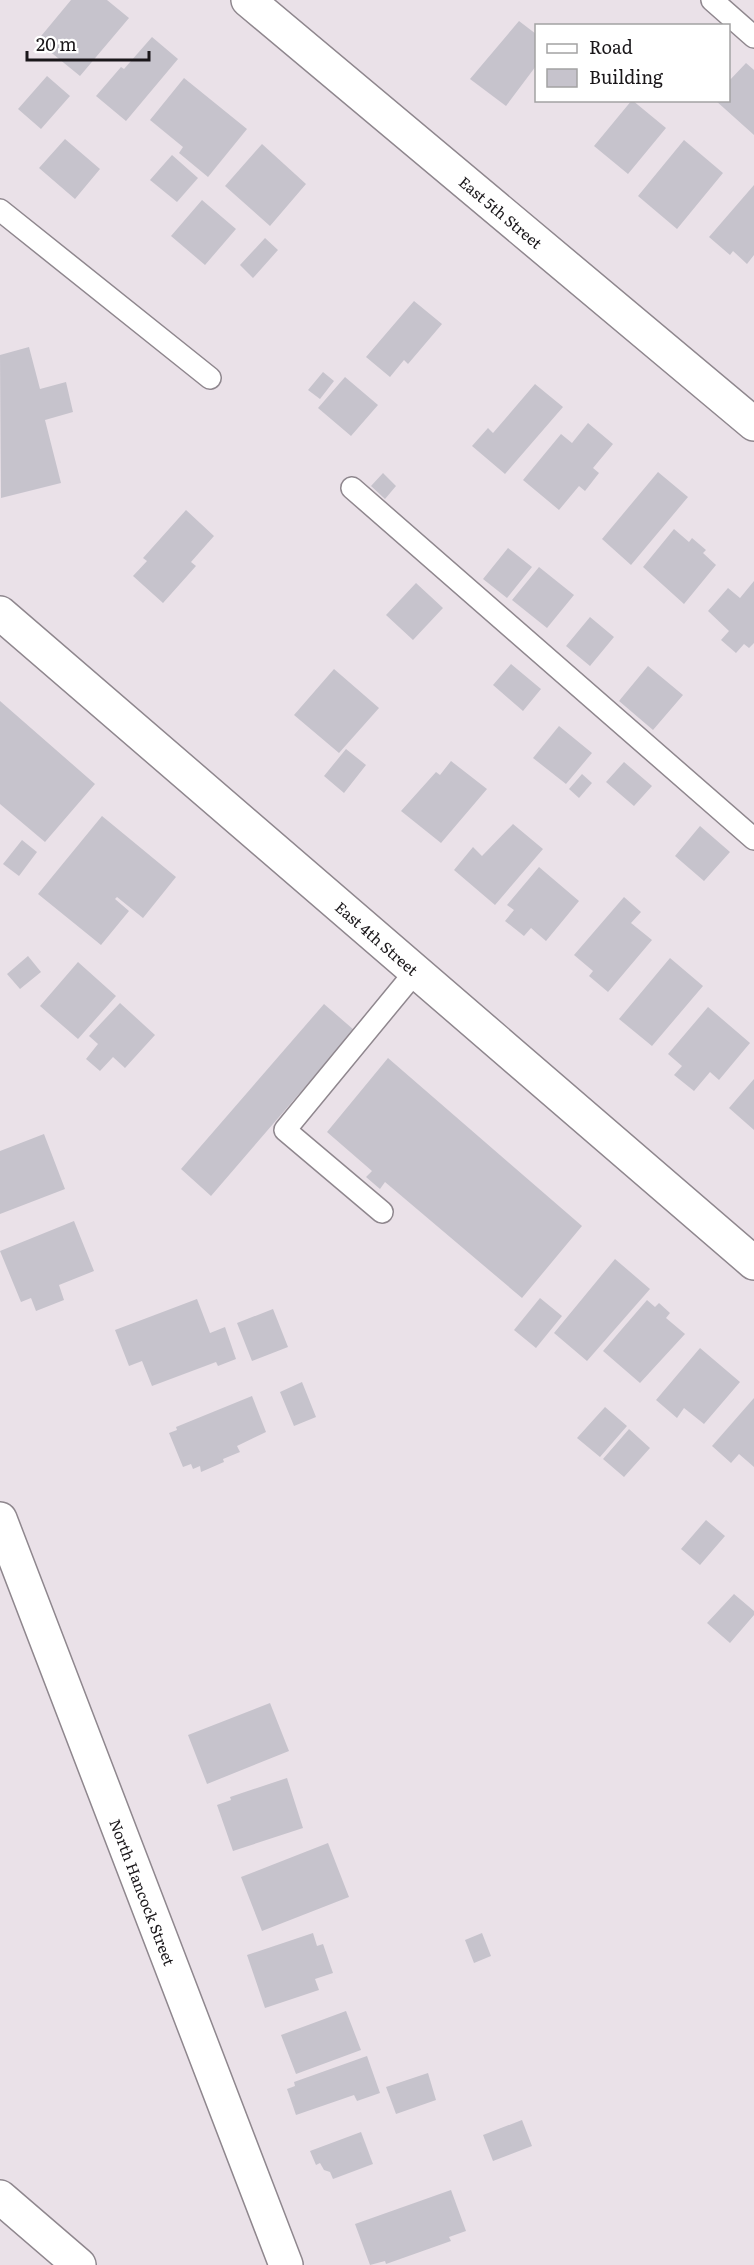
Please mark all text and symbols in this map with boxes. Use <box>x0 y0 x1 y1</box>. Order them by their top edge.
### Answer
scale bar <box>27 24 148 62</box>
legend <box>535 24 730 102</box>
text: 20 m <box>36 30 77 57</box>
text: Road <box>589 33 633 60</box>
text: Building <box>589 63 664 90</box>
street label: East 5th Street <box>454 170 548 254</box>
street label: East 4th Street <box>330 895 424 981</box>
street label: North Hancock Street <box>104 1815 182 1969</box>

